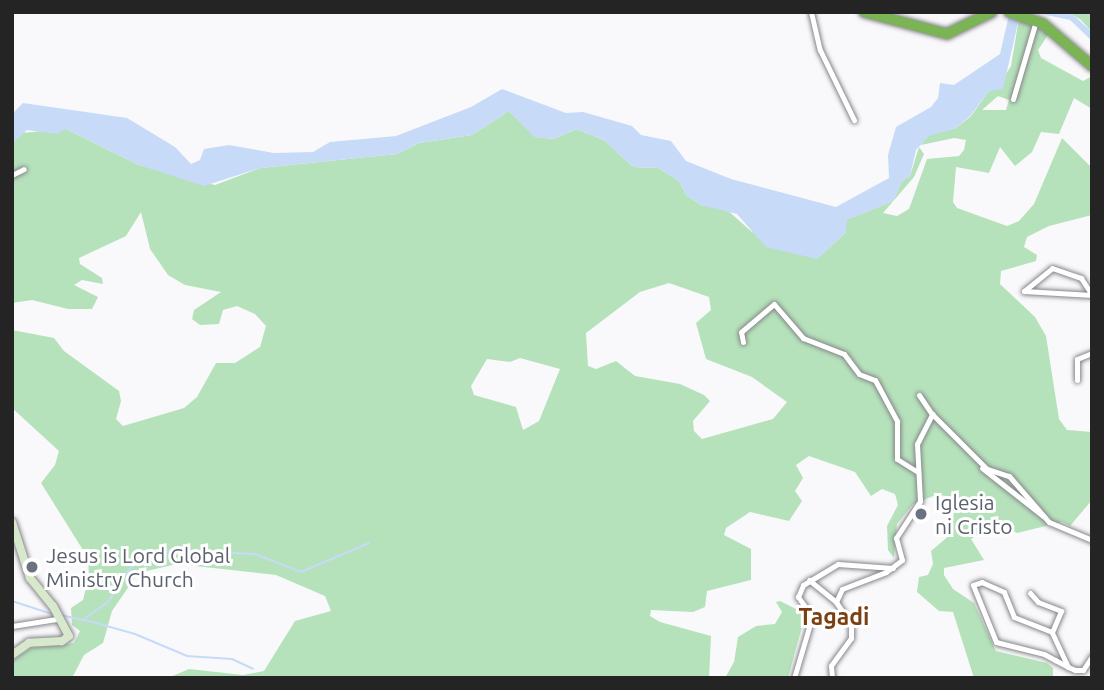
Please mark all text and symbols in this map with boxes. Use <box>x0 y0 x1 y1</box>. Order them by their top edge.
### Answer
place label: Iglesia ni Cristo <box>935 489 1012 539</box>
marker: Iglesia ni Cristo <box>913 506 929 522</box>
place label: Jesus is Lord Global Ministry Church <box>46 542 230 592</box>
marker: Jesus is Lord Global Ministry Church <box>24 559 40 575</box>
district label: Tagadi <box>799 603 869 631</box>

